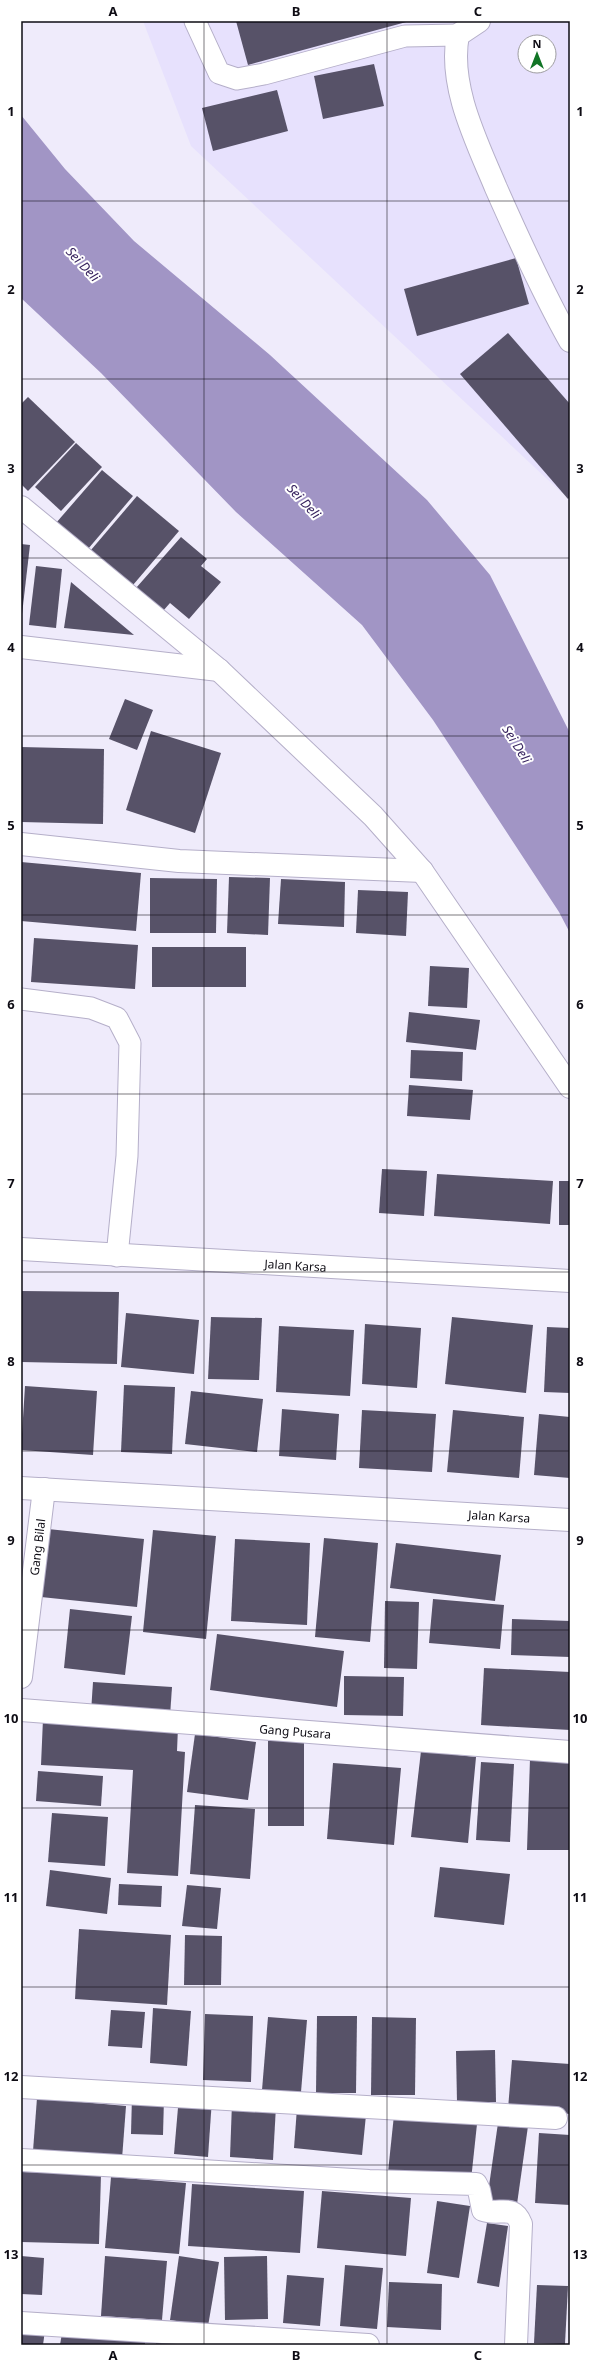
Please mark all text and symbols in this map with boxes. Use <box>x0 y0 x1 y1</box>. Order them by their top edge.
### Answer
text: A <box>109 2 118 20</box>
text: B <box>292 2 300 20</box>
text: C <box>474 2 482 20</box>
north arrow <box>517 34 557 74</box>
text: N <box>533 36 541 51</box>
text: 1 <box>7 102 15 120</box>
text: 1 <box>576 102 584 120</box>
water label: Sei Deli <box>62 243 104 286</box>
text: 2 <box>7 280 15 298</box>
text: 2 <box>576 280 584 298</box>
text: 3 <box>7 459 15 477</box>
text: 3 <box>576 459 584 477</box>
water label: Sei Deli <box>283 480 325 523</box>
text: 4 <box>7 638 15 656</box>
text: 4 <box>576 638 584 656</box>
water label: Sei Deli <box>498 722 536 767</box>
text: 5 <box>7 816 15 834</box>
text: 5 <box>576 816 584 834</box>
text: 6 <box>7 995 15 1013</box>
text: 6 <box>576 995 584 1013</box>
text: 7 <box>7 1174 15 1192</box>
text: 7 <box>576 1174 584 1192</box>
street label: Jalan Karsa <box>263 1255 327 1275</box>
text: 8 <box>7 1352 15 1370</box>
text: 8 <box>576 1352 584 1370</box>
street label: Jalan Karsa <box>467 1506 531 1526</box>
street label: Gang Bilal <box>25 1518 49 1576</box>
text: 9 <box>7 1531 15 1549</box>
text: 9 <box>576 1531 584 1549</box>
text: 10 <box>4 1709 18 1727</box>
text: 10 <box>573 1709 587 1727</box>
street label: Gang Pusara <box>259 1720 332 1742</box>
text: 11 <box>4 1888 18 1906</box>
text: 11 <box>573 1888 587 1906</box>
text: 12 <box>4 2067 18 2085</box>
text: 12 <box>573 2067 587 2085</box>
text: 13 <box>4 2245 18 2263</box>
text: 13 <box>573 2245 587 2263</box>
text: A <box>109 2346 118 2364</box>
text: B <box>292 2346 300 2364</box>
text: C <box>474 2346 482 2364</box>

